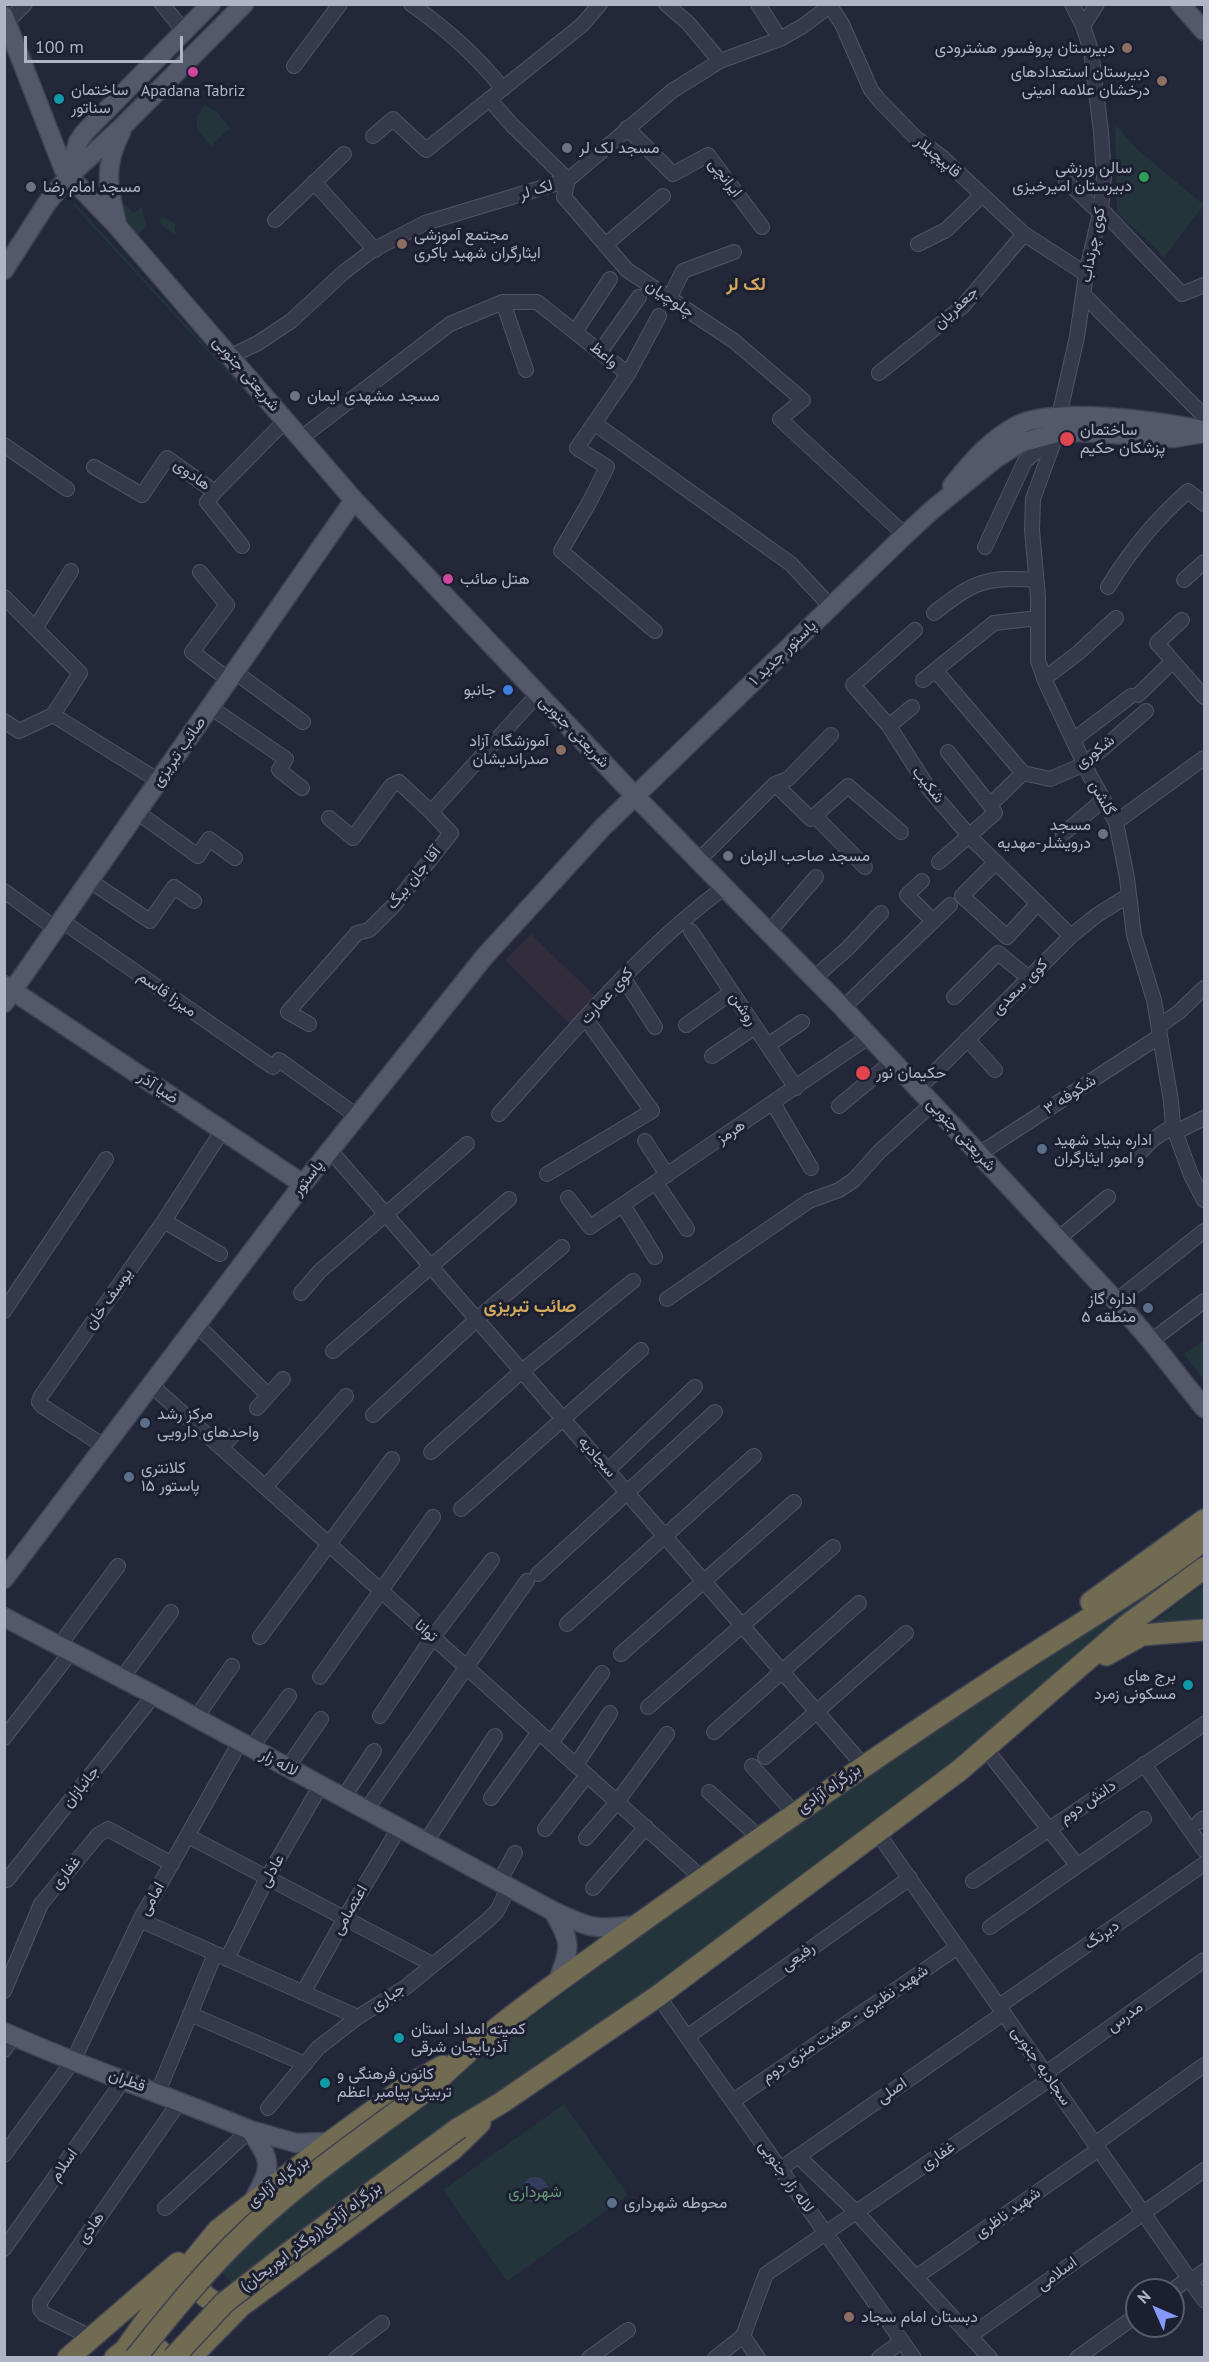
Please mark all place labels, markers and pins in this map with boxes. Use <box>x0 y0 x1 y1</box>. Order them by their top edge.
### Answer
place label: دبیرستان پروفسور هشترودی <box>935 38 1115 58</box>
marker: دبیرستان پروفسور هشترودی <box>1120 41 1134 55</box>
place label: دبیرستان استعدادهای درخشان علامه امینی <box>1011 62 1150 100</box>
marker: Apadana Tabriz <box>186 65 200 79</box>
marker: دبیرستان استعدادهای درخشان علامه امینی <box>1155 74 1169 88</box>
place label: ساختمان سناتور <box>71 80 128 118</box>
place label: Apadana Tabriz <box>141 81 245 101</box>
marker: ساختمان سناتور <box>52 92 66 106</box>
place label: مسجد لک لر <box>579 138 659 158</box>
marker: مسجد لک لر <box>560 141 574 155</box>
place label: سالن ورزشی دبیرستان امیرخیزی <box>1012 158 1132 196</box>
marker: سالن ورزشی دبیرستان امیرخیزی <box>1137 170 1151 184</box>
place label: مسجد امام رضا <box>43 177 141 197</box>
marker: مسجد امام رضا <box>24 180 38 194</box>
place label: مجتمع آموزشی ایثارگران شهید باکری <box>414 225 541 263</box>
marker: مجتمع آموزشی ایثارگران شهید باکری <box>395 237 409 251</box>
place label: مسجد مشهدی ایمان <box>307 386 440 406</box>
marker: مسجد مشهدی ایمان <box>288 389 302 403</box>
place label: ساختمان پزشکان حکیم <box>1080 420 1165 458</box>
marker: ساختمان پزشکان حکیم <box>1058 430 1076 448</box>
place label: هتل صائب <box>460 569 530 589</box>
marker: هتل صائب <box>441 572 455 586</box>
place label: جانبو <box>464 680 496 700</box>
marker: جانبو <box>501 683 515 697</box>
place label: آموزشگاه آزاد صدراندیشان <box>469 731 549 769</box>
marker: آموزشگاه آزاد صدراندیشان <box>554 743 568 757</box>
place label: مسجد درویشلر-مهدیه <box>997 815 1091 853</box>
marker: مسجد درویشلر-مهدیه <box>1096 827 1110 841</box>
place label: مسجد صاحب الزمان <box>740 846 870 866</box>
marker: مسجد صاحب الزمان <box>721 849 735 863</box>
place label: حکیمان نور <box>876 1063 946 1083</box>
marker: حکیمان نور <box>854 1064 872 1082</box>
place label: اداره بنیاد شهید و امور ایثارگران <box>1054 1130 1152 1168</box>
marker: اداره بنیاد شهید و امور ایثارگران <box>1035 1142 1049 1156</box>
place label: اداره گاز منطقه ۵ <box>1081 1289 1136 1327</box>
marker: اداره گاز منطقه ۵ <box>1141 1301 1155 1315</box>
place label: مرکز رشد واحدهای دارویی <box>157 1404 259 1442</box>
marker: مرکز رشد واحدهای دارویی <box>138 1416 152 1430</box>
place label: کلانتری ۱۵ پاستور <box>141 1458 199 1496</box>
marker: کلانتری ۱۵ پاستور <box>122 1470 136 1484</box>
place label: برج های مسکونی زمرد <box>1094 1666 1176 1704</box>
marker: برج های مسکونی زمرد <box>1181 1678 1195 1692</box>
place label: کمیته امداد استان آذربایجان شرقی <box>411 2019 526 2057</box>
marker: کمیته امداد استان آذربایجان شرقی <box>392 2031 406 2045</box>
place label: کانون فرهنگی و تربیتی پیامبر اعظم <box>337 2064 452 2102</box>
marker: کانون فرهنگی و تربیتی پیامبر اعظم <box>318 2076 332 2090</box>
place label: محوطه شهرداری <box>624 2193 727 2213</box>
marker: محوطه شهرداری <box>605 2196 619 2210</box>
place label: دبستان امام سجاد <box>861 2307 978 2327</box>
marker: دبستان امام سجاد <box>842 2310 856 2324</box>

